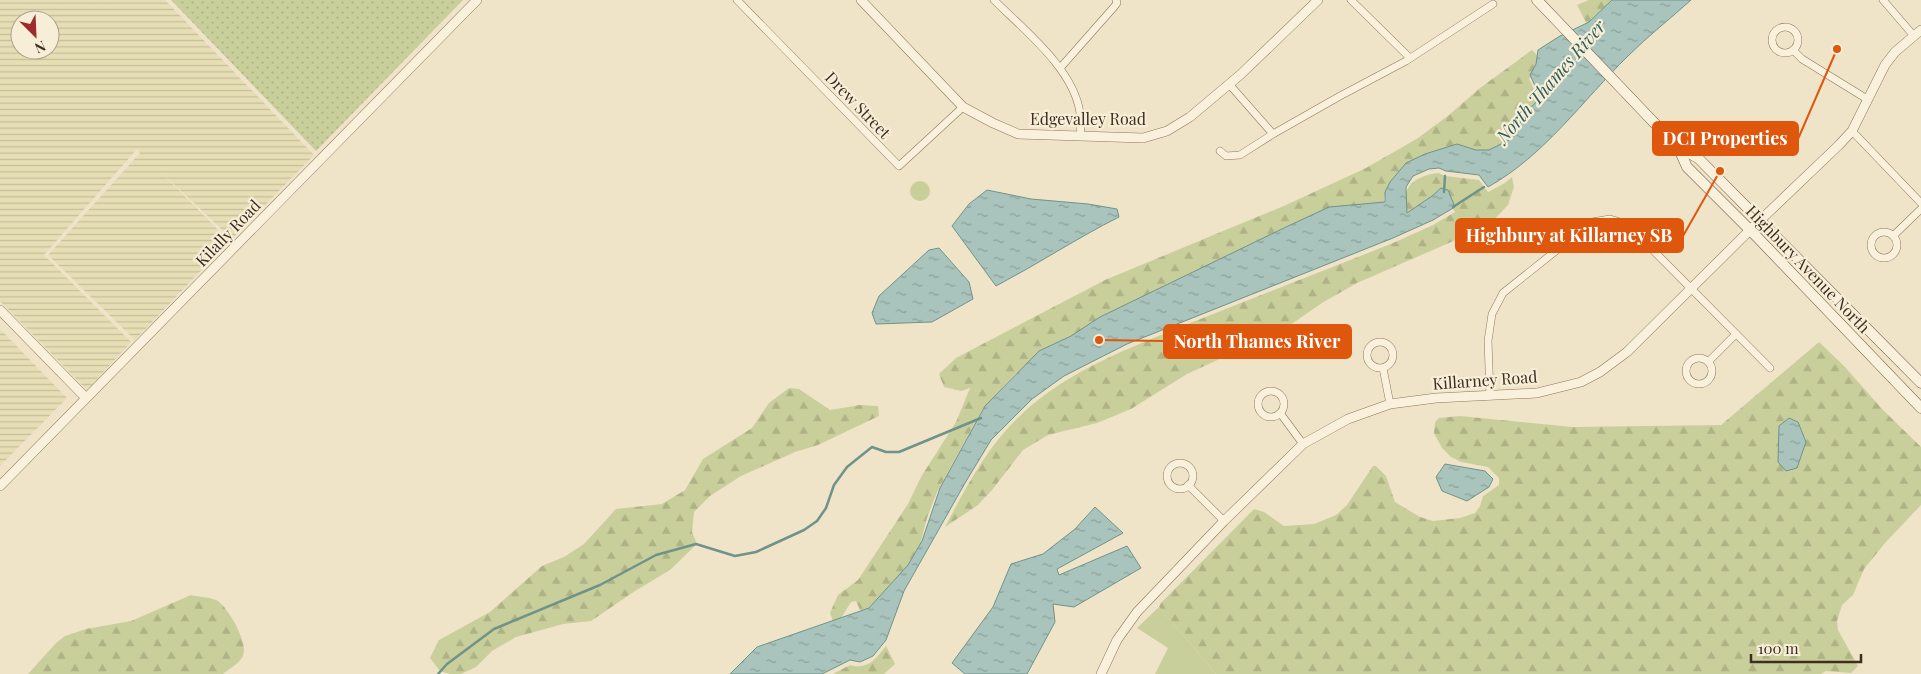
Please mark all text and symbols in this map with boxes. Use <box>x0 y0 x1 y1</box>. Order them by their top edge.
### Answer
north arrow <box>10 10 60 60</box>
water label: North Thames River <box>1489 14 1611 149</box>
text: N <box>32 37 49 58</box>
street label: Drew Street <box>821 67 896 143</box>
street label: Edgevalley Road <box>1030 108 1146 129</box>
callout: DCI Properties <box>1653 122 1798 155</box>
text: DCI Properties <box>1662 126 1788 150</box>
street label: Kilally Road <box>191 195 265 270</box>
street label: Highbury Avenue North <box>1742 200 1875 337</box>
callout: Highbury at Killarney SB <box>1456 219 1683 252</box>
text: Highbury at Killarney SB <box>1466 223 1672 247</box>
callout: North Thames River <box>1164 325 1351 358</box>
text: North Thames River <box>1174 329 1341 353</box>
street label: Killarney Road <box>1432 365 1538 394</box>
scale bar <box>1751 632 1861 664</box>
text: 100 m <box>1758 638 1799 658</box>

